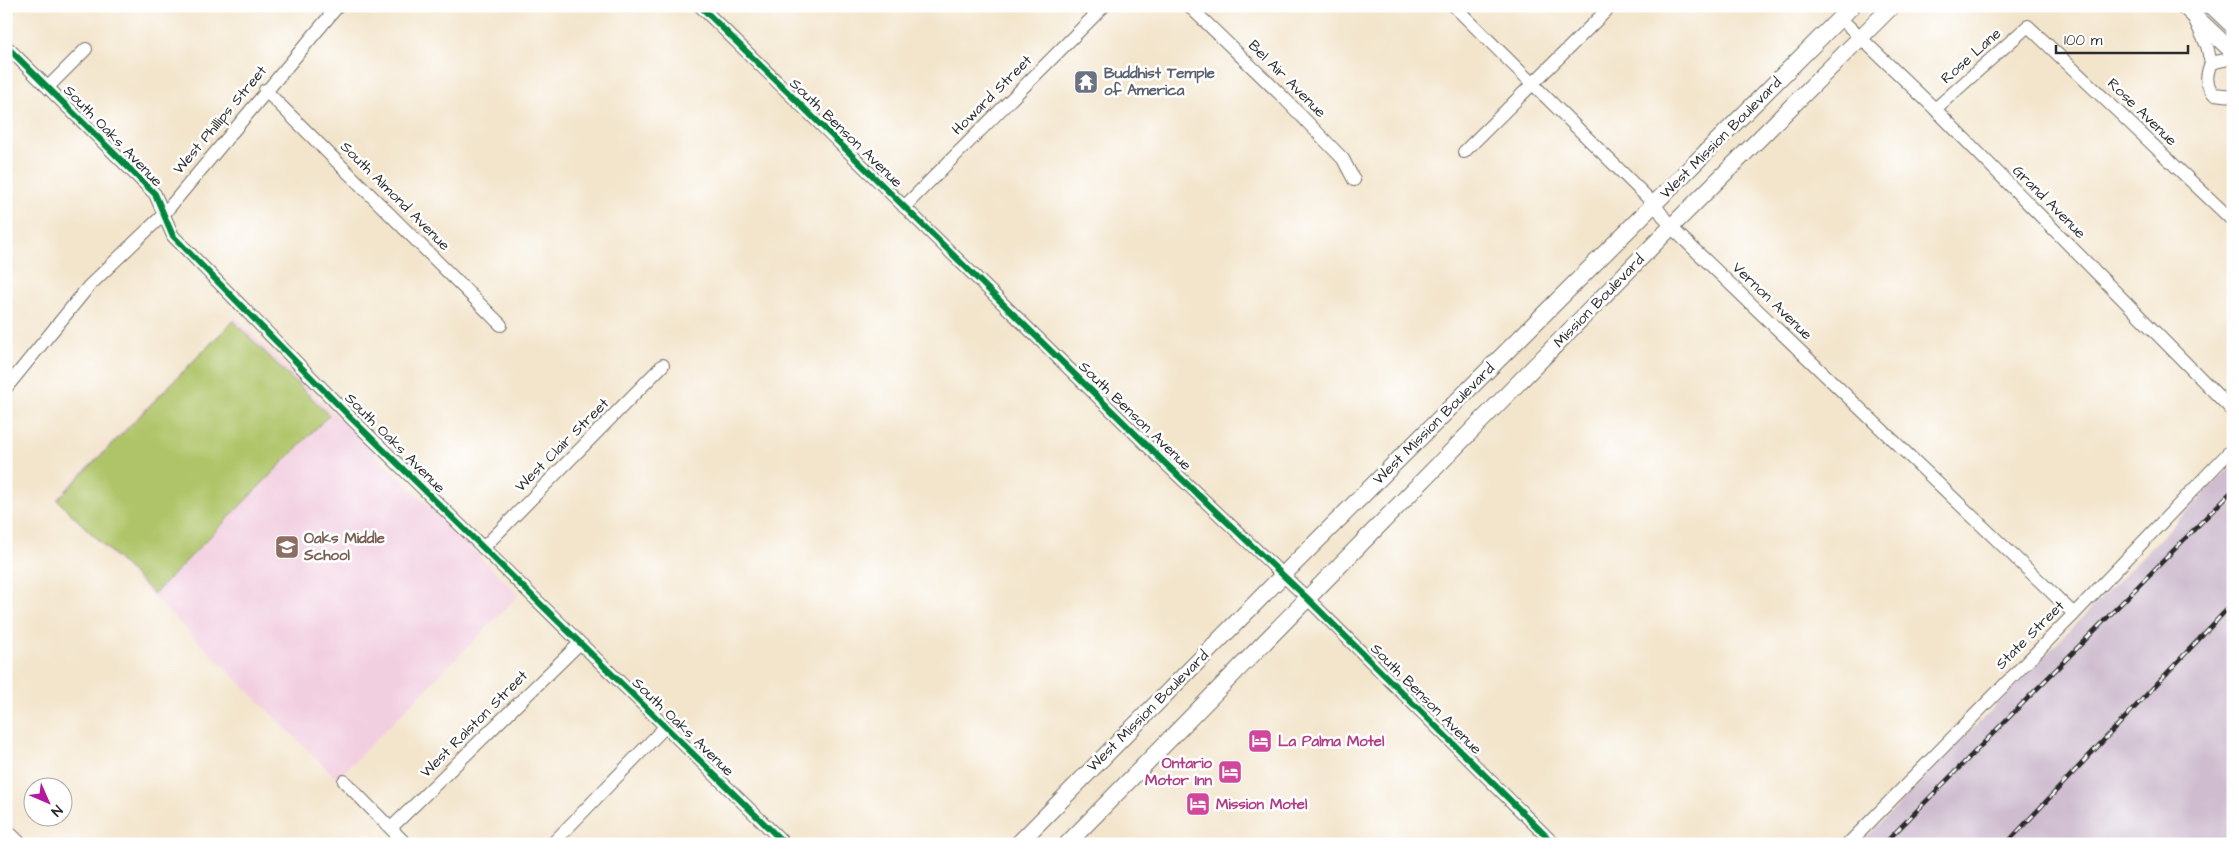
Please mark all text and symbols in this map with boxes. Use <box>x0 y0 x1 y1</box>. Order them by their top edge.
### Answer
scale bar <box>2056 22 2189 54</box>
street label: Rose Lane <box>1936 23 2006 89</box>
text: 100 m <box>2064 30 2103 51</box>
street label: Bel Air Avenue <box>1243 35 1331 123</box>
street label: Howard Street <box>947 50 1037 140</box>
street label: West Phillips Street <box>168 61 272 179</box>
place label: Buddhist Temple of America <box>1104 63 1215 101</box>
temple icon: Buddhist Temple of America <box>1073 69 1099 95</box>
street label: West Mission Boulevard <box>1655 72 1787 204</box>
street label: South Benson Avenue <box>785 73 907 193</box>
street label: Rose Avenue <box>2103 73 2181 151</box>
street label: South Oaks Avenue <box>59 80 167 192</box>
street label: South Almond Avenue <box>336 137 454 255</box>
street label: Grand Avenue <box>2008 161 2090 243</box>
street label: Mission Boulevard <box>1549 249 1649 352</box>
street label: Vernon Avenue <box>1727 257 1817 345</box>
street label: South Benson Avenue <box>1074 356 1196 476</box>
street label: West Mission Boulevard <box>1368 358 1500 490</box>
street label: South Oaks Avenue <box>340 388 450 498</box>
street label: West Clair Street <box>510 393 614 497</box>
place label: Oaks Middle School <box>303 528 385 566</box>
school or university icon: Oaks Middle School <box>274 534 300 560</box>
street label: State Street <box>1991 596 2069 674</box>
street label: South Benson Avenue <box>1366 639 1486 759</box>
street label: West Mission Boulevard <box>1082 645 1214 777</box>
street label: West Ralston Street <box>416 666 532 782</box>
street label: South Oaks Avenue <box>627 673 739 781</box>
hotel icon: La Palma Motel <box>1247 728 1273 754</box>
place label: La Palma Motel <box>1278 731 1385 752</box>
place label: Ontario Motor Inn <box>1145 753 1213 791</box>
hotel icon: Ontario Motor Inn <box>1217 759 1243 785</box>
north arrow <box>22 778 72 828</box>
hotel icon: Mission Motel <box>1185 791 1211 817</box>
place label: Mission Motel <box>1216 794 1308 815</box>
text: N <box>46 800 67 821</box>

